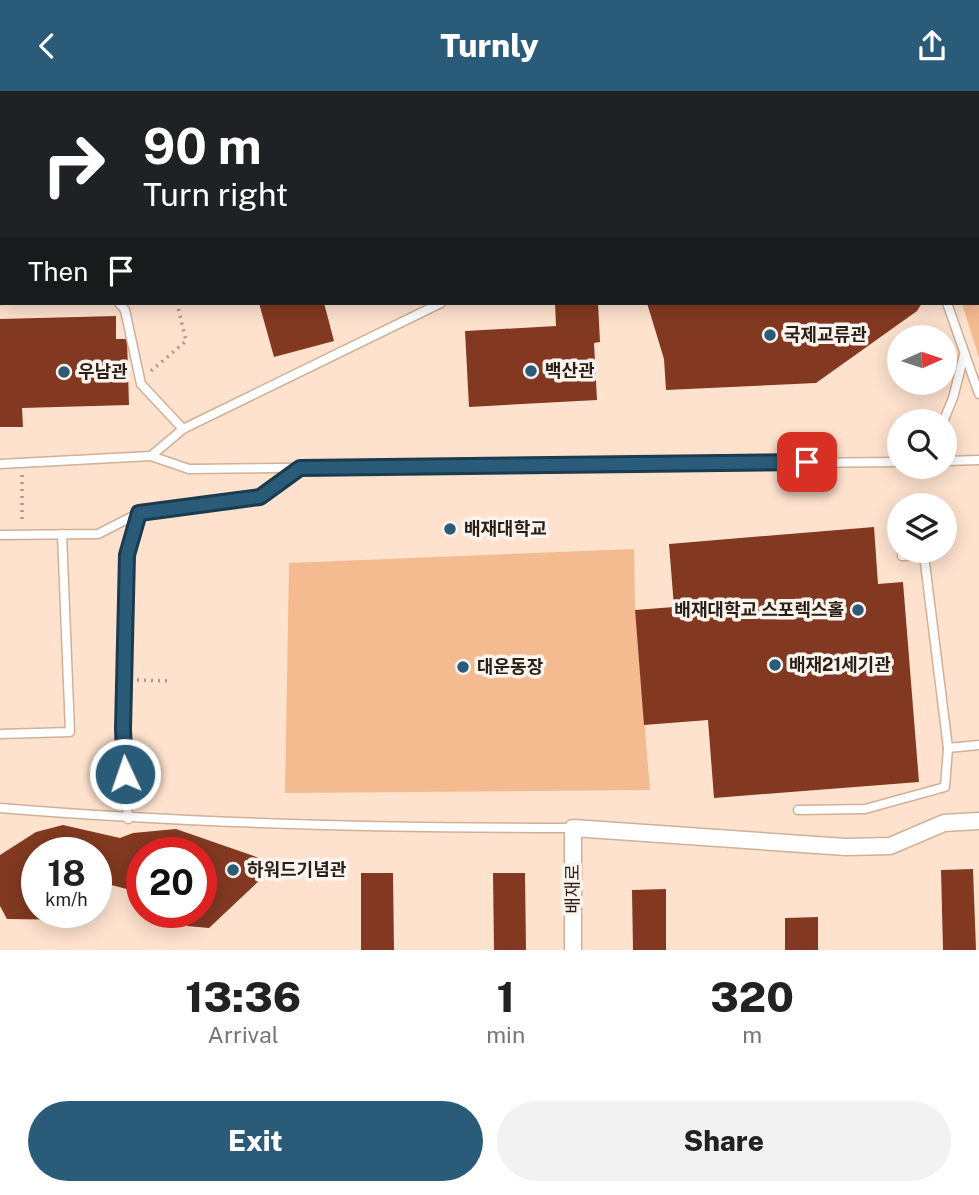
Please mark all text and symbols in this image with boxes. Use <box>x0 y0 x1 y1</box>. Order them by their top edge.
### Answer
icon: back <box>28 27 66 65</box>
text: Turnly <box>440 27 539 64</box>
icon: share <box>913 27 951 65</box>
text: 90 m <box>143 117 262 175</box>
icon: right <box>28 119 119 210</box>
text: Turn right <box>143 176 288 213</box>
icon: arrive <box>102 252 140 290</box>
text: Then <box>28 256 88 287</box>
place label: 국제교류관 <box>784 324 867 345</box>
north arrow <box>887 325 957 395</box>
map controls <box>887 325 957 563</box>
marker: 국제교류관 <box>762 327 778 343</box>
place label: 백산관 <box>545 360 595 381</box>
place label: 우남관 <box>78 361 128 382</box>
marker: 백산관 <box>523 363 539 379</box>
marker: 우남관 <box>56 364 72 380</box>
button: search <box>887 409 957 479</box>
pin <box>777 432 837 492</box>
icon: arrive <box>788 443 826 481</box>
button: layers <box>887 493 957 563</box>
place label: 배재대학교 <box>464 518 547 539</box>
marker: 배재대학교 <box>442 521 458 537</box>
place label: 배재대학교 스포렉스홀 <box>674 599 844 620</box>
marker: 배재대학교 스포렉스홀 <box>850 602 866 618</box>
place label: 배재21세기관 <box>789 654 891 675</box>
place label: 대운동장 <box>477 656 544 677</box>
marker: 배재21세기관 <box>767 657 783 673</box>
marker: 대운동장 <box>455 659 471 675</box>
position arrow <box>88 737 162 811</box>
speed limit sign: 20 <box>126 837 217 928</box>
text: 18 <box>47 853 86 894</box>
place label: 하워드기념관 <box>247 859 347 880</box>
marker: 하워드기념관 <box>225 862 241 878</box>
street label: 배재로 <box>562 864 583 914</box>
text: km/h <box>45 889 88 910</box>
text: 13:36 <box>185 972 301 1021</box>
text: 1 <box>497 972 515 1021</box>
text: 320 <box>710 972 794 1021</box>
text: Arrival <box>208 1021 279 1048</box>
text: min <box>486 1021 525 1048</box>
text: m <box>742 1021 762 1048</box>
button: Exit <box>28 1101 483 1181</box>
button: Share <box>497 1101 951 1181</box>

